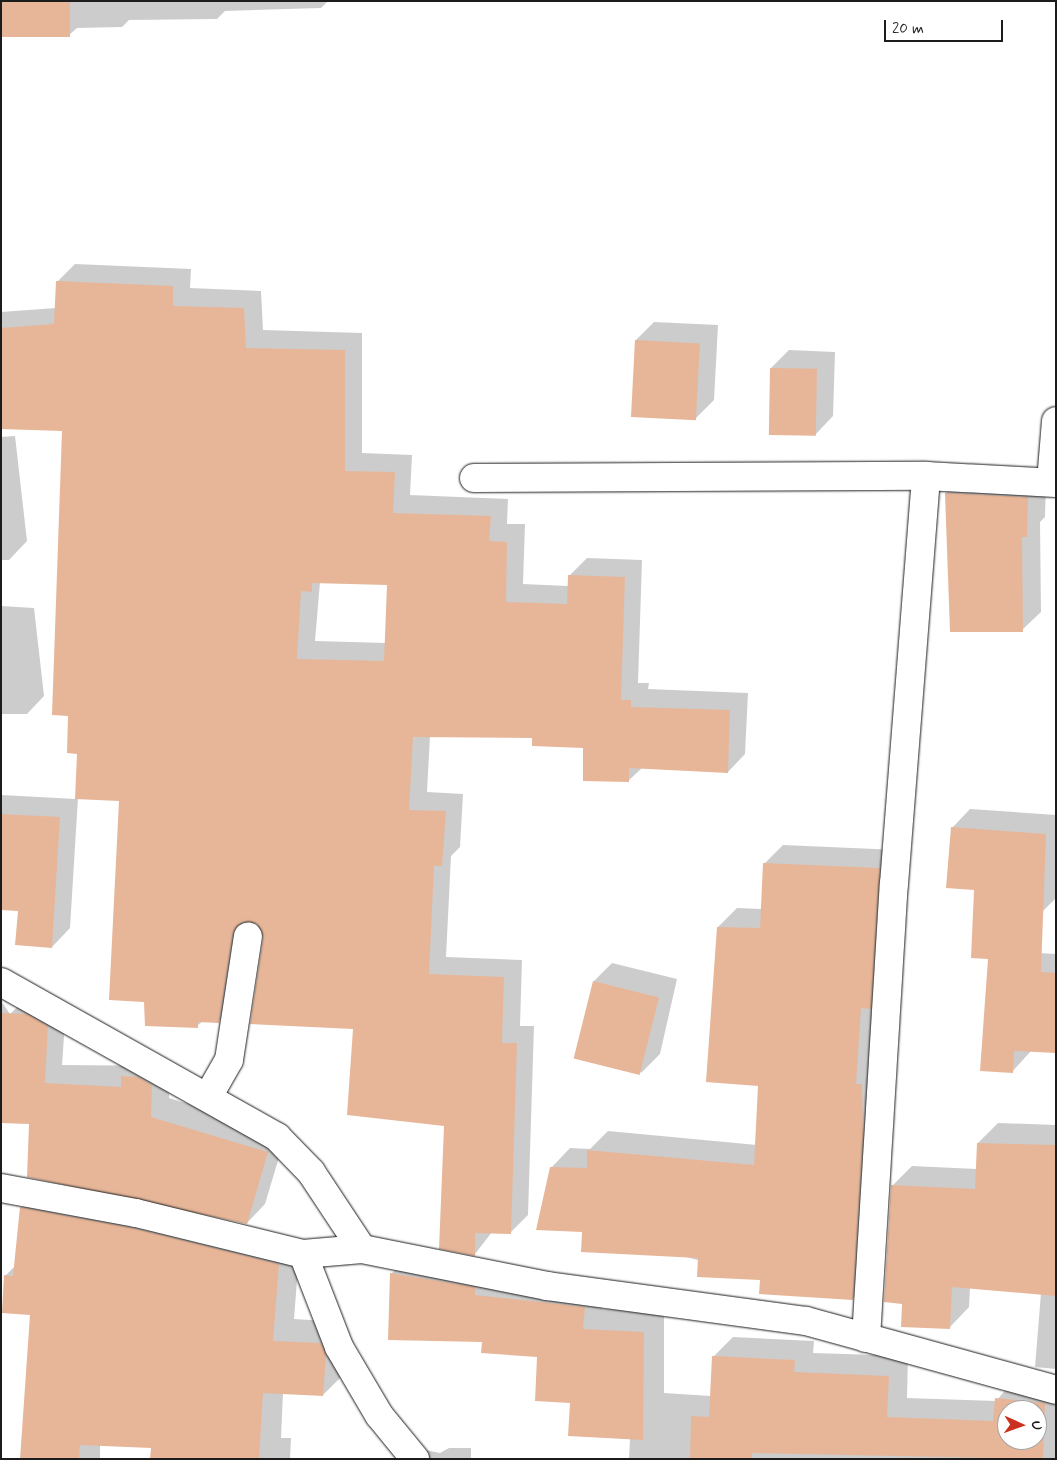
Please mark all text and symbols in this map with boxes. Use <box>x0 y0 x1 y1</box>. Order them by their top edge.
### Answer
scale bar <box>887 10 1006 42</box>
text: 20 m <box>892 19 924 39</box>
north arrow <box>997 1400 1047 1450</box>
text: U <box>1027 1421 1045 1430</box>

